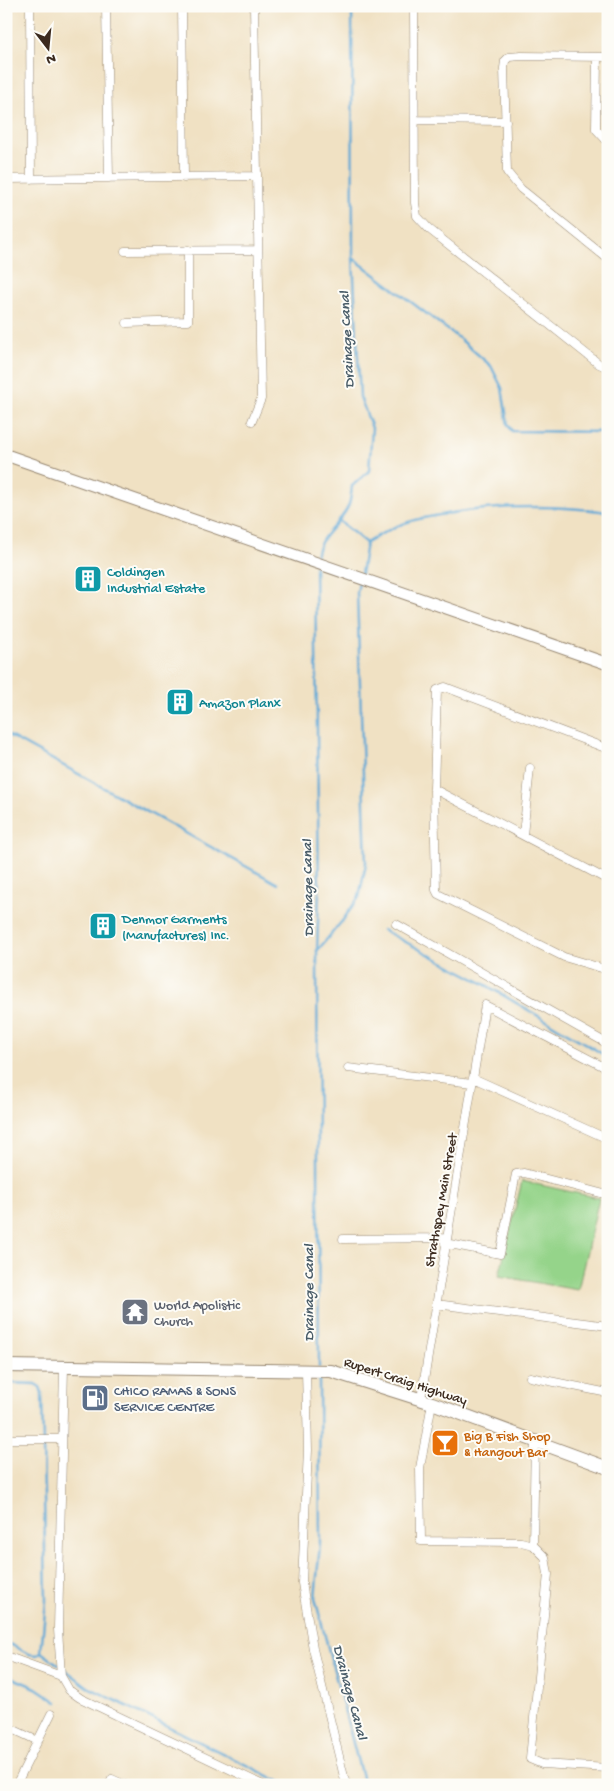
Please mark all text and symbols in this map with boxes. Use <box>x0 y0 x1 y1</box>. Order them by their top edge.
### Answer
north arrow <box>22 22 72 72</box>
text: N <box>44 49 58 68</box>
water label: Drainage Canal <box>336 289 360 389</box>
building icon: Coldingen Industrial Estate <box>73 564 103 594</box>
place label: Coldingen Industrial Estate <box>107 565 206 598</box>
building icon: Amazon Planx <box>165 687 195 717</box>
place label: Amazon Planx <box>199 696 282 713</box>
water label: Drainage Canal <box>299 838 319 937</box>
building icon: Denmor Garments (Manufactures) Inc. <box>88 911 118 941</box>
place label: Denmor Garments (Manufactures) Inc. <box>121 912 230 945</box>
street label: Strathspey Main Street <box>422 1131 463 1269</box>
water label: Drainage Canal <box>301 1243 319 1342</box>
temple icon: World Apolistic Church <box>120 1297 150 1327</box>
place label: World Apolistic Church <box>154 1298 241 1331</box>
street label: Rupert Craig Highway <box>341 1354 469 1410</box>
fuel station icon: CHICO RAMAS & SONS SERVICE CENTRE <box>80 1383 110 1413</box>
place label: CHICO RAMAS & SONS SERVICE CENTRE <box>114 1384 236 1417</box>
bar icon: Big B Fish Shop & Hangout Bar <box>430 1428 460 1458</box>
place label: Big B Fish Shop & Hangout Bar <box>463 1429 550 1462</box>
water label: Drainage Canal <box>328 1643 371 1743</box>

